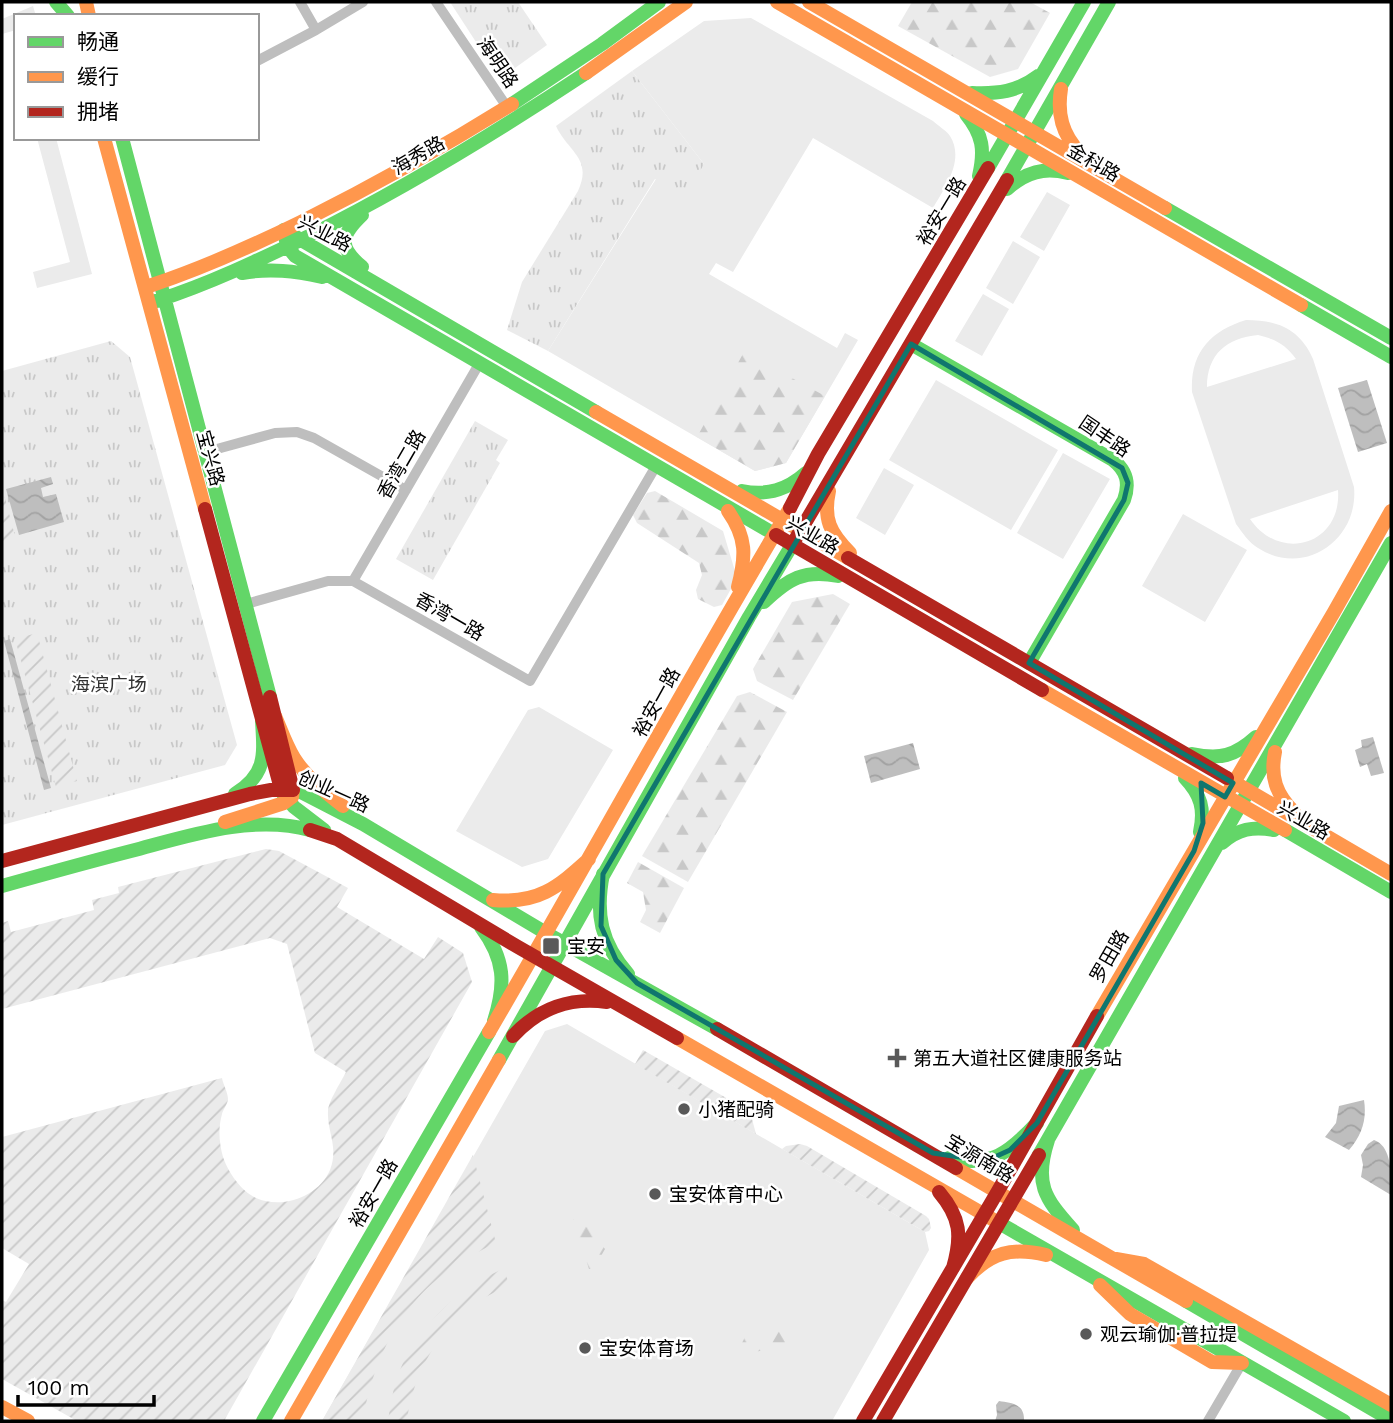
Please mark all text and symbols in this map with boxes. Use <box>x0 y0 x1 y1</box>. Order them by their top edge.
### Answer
legend <box>14 14 259 140</box>
text: 畅通 <box>77 29 119 54</box>
street label: 海明路 <box>472 32 523 92</box>
text: 缓行 <box>77 64 119 89</box>
text: 拥堵 <box>77 99 119 124</box>
street label: 海秀路 <box>388 131 449 180</box>
street label: 金科路 <box>1063 138 1124 187</box>
street label: 裕安一路 <box>912 173 971 250</box>
street label: 兴业路 <box>294 210 355 257</box>
street label: 国丰路 <box>1075 411 1135 462</box>
street label: 香湾二路 <box>372 426 430 503</box>
street label: 宝兴路 <box>192 428 229 489</box>
street label: 兴业路 <box>782 511 843 560</box>
street label: 香湾一路 <box>411 587 488 645</box>
street label: 裕安一路 <box>628 663 685 741</box>
park label: 海滨广场 <box>71 673 147 696</box>
street label: 创业一路 <box>294 765 373 817</box>
street label: 兴业路 <box>1273 796 1334 845</box>
street label: 罗田路 <box>1085 926 1134 987</box>
place label: 宝安 <box>567 935 605 958</box>
marker: 宝安 <box>541 936 561 956</box>
place label: 第五大道社区健康服务站 <box>913 1047 1122 1070</box>
marker: 第五大道社区健康服务站 <box>887 1048 907 1068</box>
place label: 小猪配骑 <box>698 1098 774 1121</box>
marker: 小猪配骑 <box>676 1101 692 1117</box>
street label: 宝源南路 <box>941 1129 1018 1188</box>
street label: 裕安一路 <box>344 1155 402 1232</box>
place label: 宝安体育中心 <box>669 1183 783 1206</box>
marker: 宝安体育中心 <box>647 1186 663 1202</box>
place label: 观云瑜伽·普拉提 <box>1100 1323 1237 1346</box>
marker: 观云瑜伽·普拉提 <box>1078 1326 1094 1342</box>
place label: 宝安体育场 <box>599 1337 694 1360</box>
marker: 宝安体育场 <box>577 1340 593 1356</box>
scale bar <box>18 1364 154 1408</box>
text: 100 m <box>28 1375 90 1400</box>

